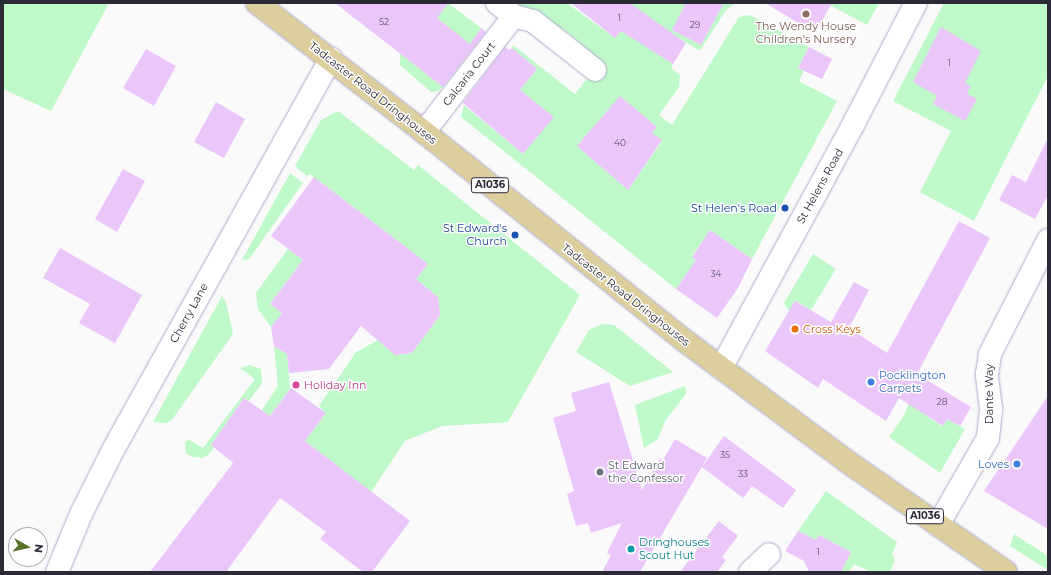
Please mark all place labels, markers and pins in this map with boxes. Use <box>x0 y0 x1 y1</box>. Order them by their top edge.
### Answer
marker: The Wendy House Children's Nursery <box>801 9 811 19</box>
place label: The Wendy House Children's Nursery <box>756 20 856 46</box>
place label: St Helen's Road <box>691 201 777 215</box>
marker: St Helen's Road <box>780 203 790 213</box>
place label: St Edward's Church <box>443 222 507 248</box>
marker: St Edward's Church <box>510 230 520 240</box>
place label: Cross Keys <box>803 322 861 336</box>
marker: Cross Keys <box>790 324 800 334</box>
place label: Pocklington Carpets <box>879 369 946 395</box>
marker: Pocklington Carpets <box>866 377 876 387</box>
place label: Holiday Inn <box>304 378 367 392</box>
marker: Holiday Inn <box>291 380 301 390</box>
place label: Loves <box>978 457 1009 471</box>
place label: St Edward the Confessor <box>608 459 684 485</box>
marker: Loves <box>1012 459 1022 469</box>
marker: St Edward the Confessor <box>595 467 605 477</box>
place label: Dringhouses Scout Hut <box>639 536 709 562</box>
marker: Dringhouses Scout Hut <box>626 544 636 554</box>

